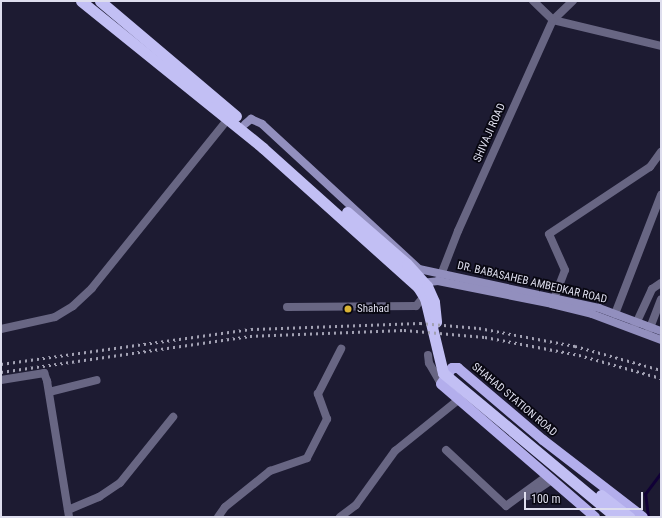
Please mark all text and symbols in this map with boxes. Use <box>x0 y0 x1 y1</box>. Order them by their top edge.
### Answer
street label: SHIVAJI ROAD <box>471 102 509 164</box>
street label: DR. BABASAHEB AMBEDKAR ROAD <box>456 259 608 307</box>
place label: Shahad <box>357 302 389 316</box>
marker: Shahad <box>342 303 354 315</box>
street label: SHAHAD STATION ROAD <box>469 361 559 439</box>
scale bar <box>526 484 645 510</box>
text: 100 m <box>531 492 561 506</box>

